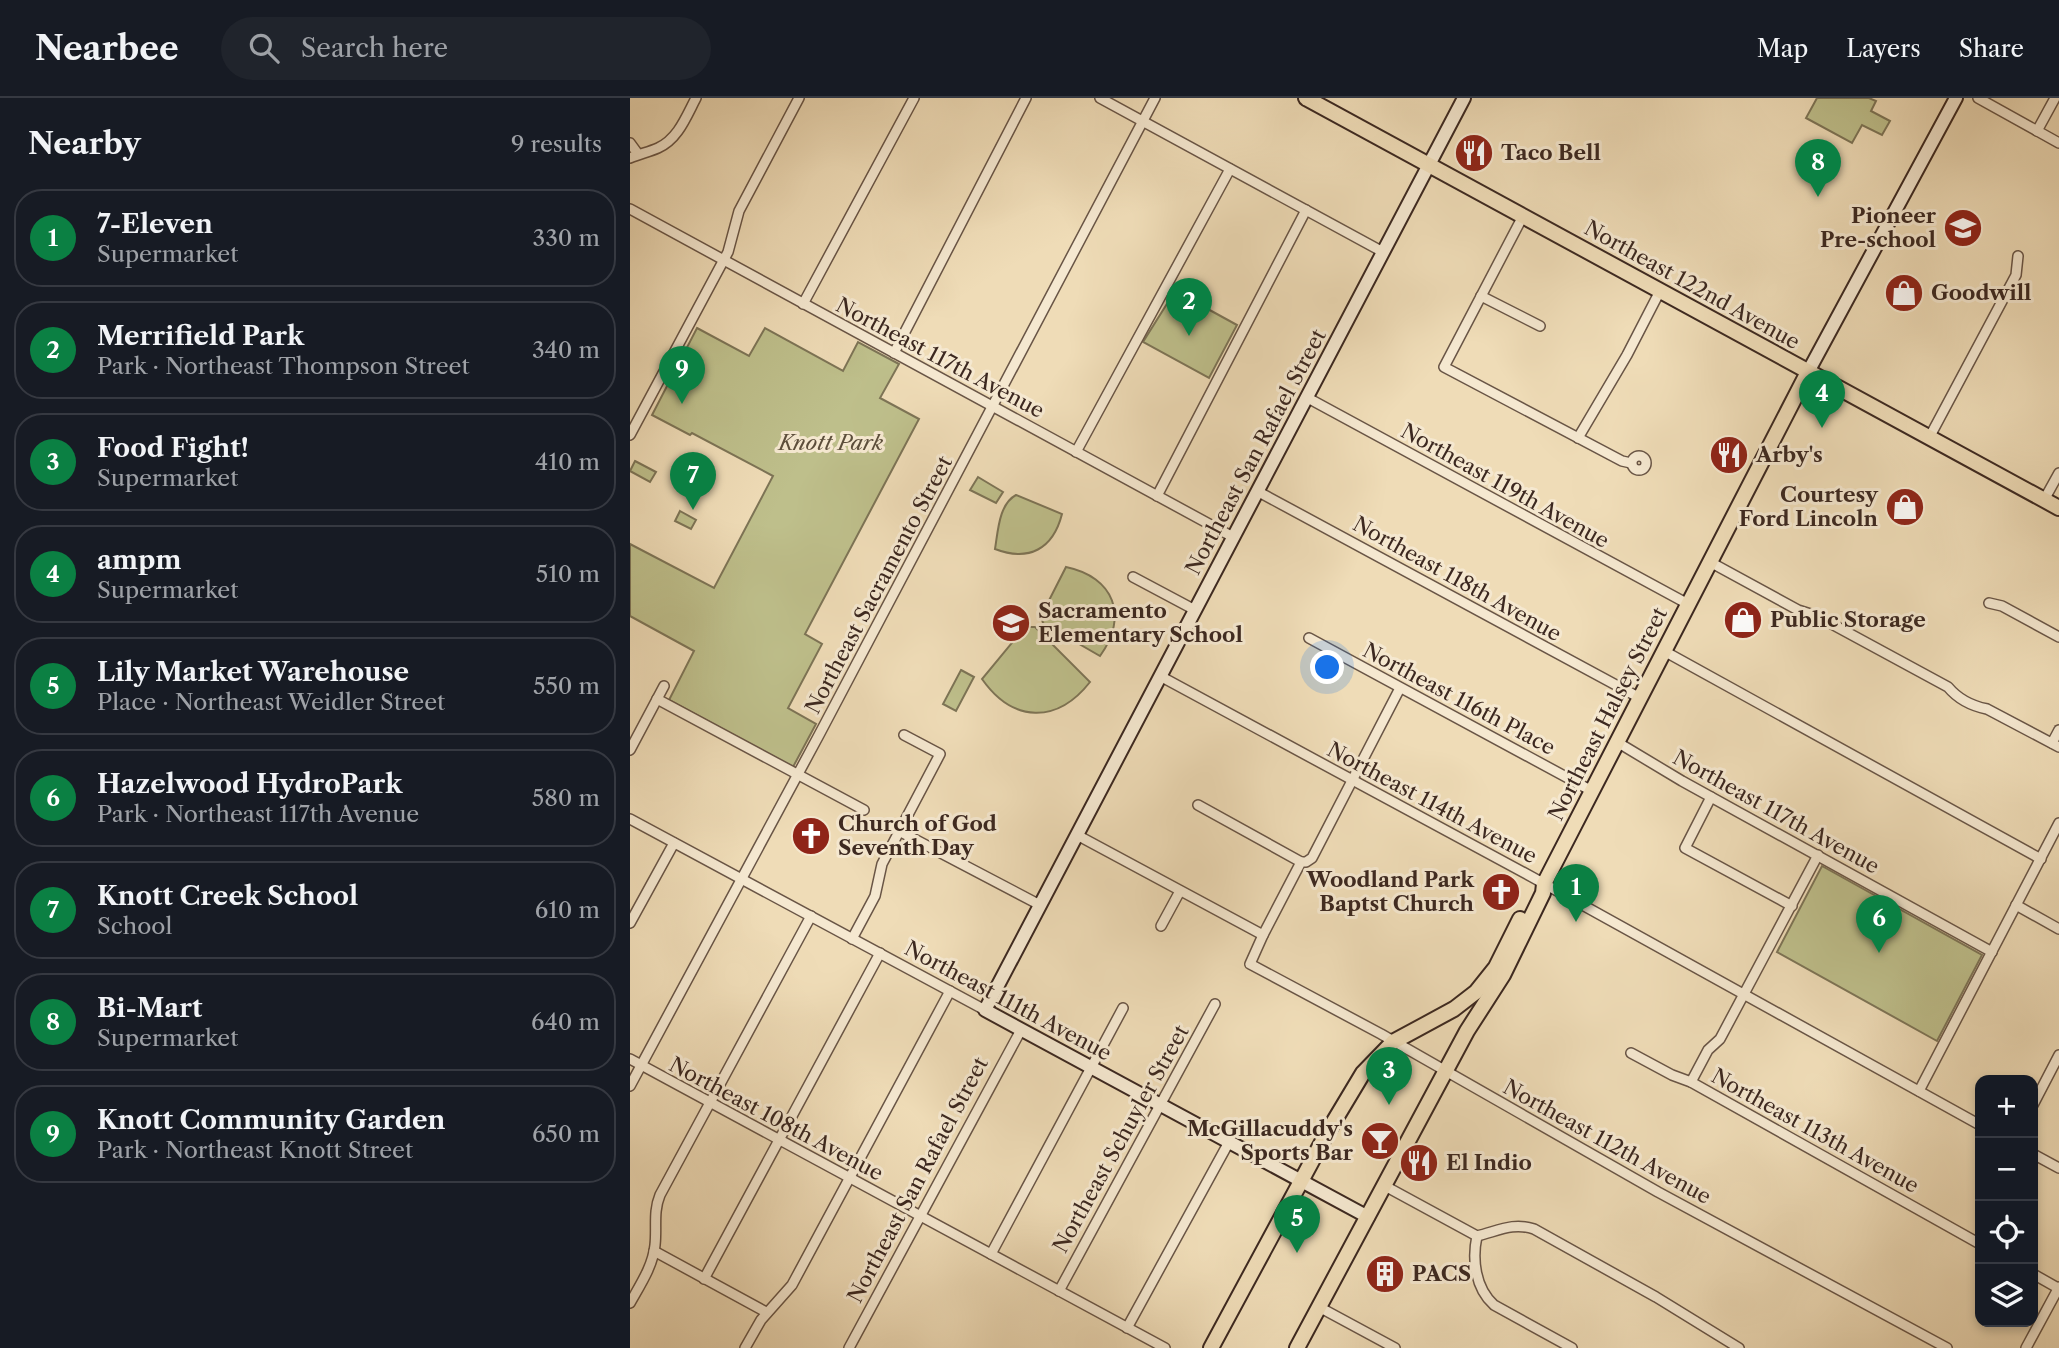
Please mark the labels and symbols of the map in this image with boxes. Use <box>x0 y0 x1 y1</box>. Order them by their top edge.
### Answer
restaurant icon: Taco Bell <box>1453 132 1495 174</box>
pin: 8 <box>1795 139 1841 197</box>
place label: Taco Bell <box>1501 140 1601 165</box>
place label: Pioneer Pre-school <box>1820 203 1937 252</box>
school or university icon: Pioneer Pre-school <box>1942 207 1984 249</box>
street label: Northeast 122nd Avenue <box>1580 215 1804 354</box>
shop icon: Goodwill <box>1883 272 1925 314</box>
pin: 2 <box>1166 278 1212 336</box>
place label: Goodwill <box>1931 280 2031 305</box>
street label: Northeast 117th Avenue <box>832 292 1048 423</box>
street label: Northeast San Rafael Street <box>1180 324 1331 579</box>
pin: 9 <box>659 346 705 404</box>
pin: 4 <box>1799 370 1845 428</box>
street label: Northeast 119th Avenue <box>1397 418 1614 553</box>
park label: Knott Park <box>777 430 883 455</box>
restaurant icon: Arby's <box>1708 434 1750 476</box>
place label: Arby's <box>1755 442 1823 467</box>
street label: Northeast Sacramento Street <box>800 451 958 718</box>
pin: 7 <box>670 452 716 510</box>
place label: Courtesy Ford Lincoln <box>1739 482 1879 531</box>
shop icon: Courtesy Ford Lincoln <box>1884 486 1926 528</box>
street label: Northeast 118th Avenue <box>1349 511 1566 646</box>
place label: Sacramento Elementary School <box>1038 598 1243 647</box>
shop icon: Public Storage <box>1722 599 1764 641</box>
school or university icon: Sacramento Elementary School <box>990 602 1032 644</box>
street label: Northeast Halsey Street <box>1543 603 1672 824</box>
place label: Public Storage <box>1770 607 1926 632</box>
street label: Northeast 116th Place <box>1359 637 1560 760</box>
your location <box>1310 650 1344 684</box>
street label: Northeast 114th Avenue <box>1323 737 1541 868</box>
street label: Northeast 117th Avenue <box>1669 744 1884 879</box>
place label: Church of God Seventh Day <box>838 811 997 860</box>
church icon: Church of God Seventh Day <box>790 815 832 857</box>
pin: 1 <box>1553 864 1599 922</box>
place label: Woodland Park Baptst Church <box>1306 867 1475 916</box>
church icon: Woodland Park Baptst Church <box>1480 871 1522 913</box>
pin: 6 <box>1856 895 1902 953</box>
street label: Northeast 111th Avenue <box>901 935 1116 1066</box>
street label: Northeast Schuyler Street <box>1047 1020 1194 1257</box>
pin: 3 <box>1366 1047 1412 1105</box>
street label: Northeast 108th Avenue <box>665 1052 887 1186</box>
street label: Northeast San Rafael Street <box>842 1052 993 1307</box>
street label: Northeast 113th Avenue <box>1707 1063 1923 1198</box>
street label: Northeast 112th Avenue <box>1499 1074 1715 1209</box>
place label: McGillacuddy's Sports Bar <box>1187 1116 1354 1165</box>
bar icon: McGillacuddy's Sports Bar <box>1359 1120 1401 1162</box>
restaurant icon: El Indio <box>1398 1142 1440 1184</box>
place label: El Indio <box>1446 1150 1532 1175</box>
pin: 5 <box>1274 1195 1320 1253</box>
building icon: PACS <box>1364 1253 1406 1295</box>
place label: PACS <box>1412 1261 1471 1286</box>

